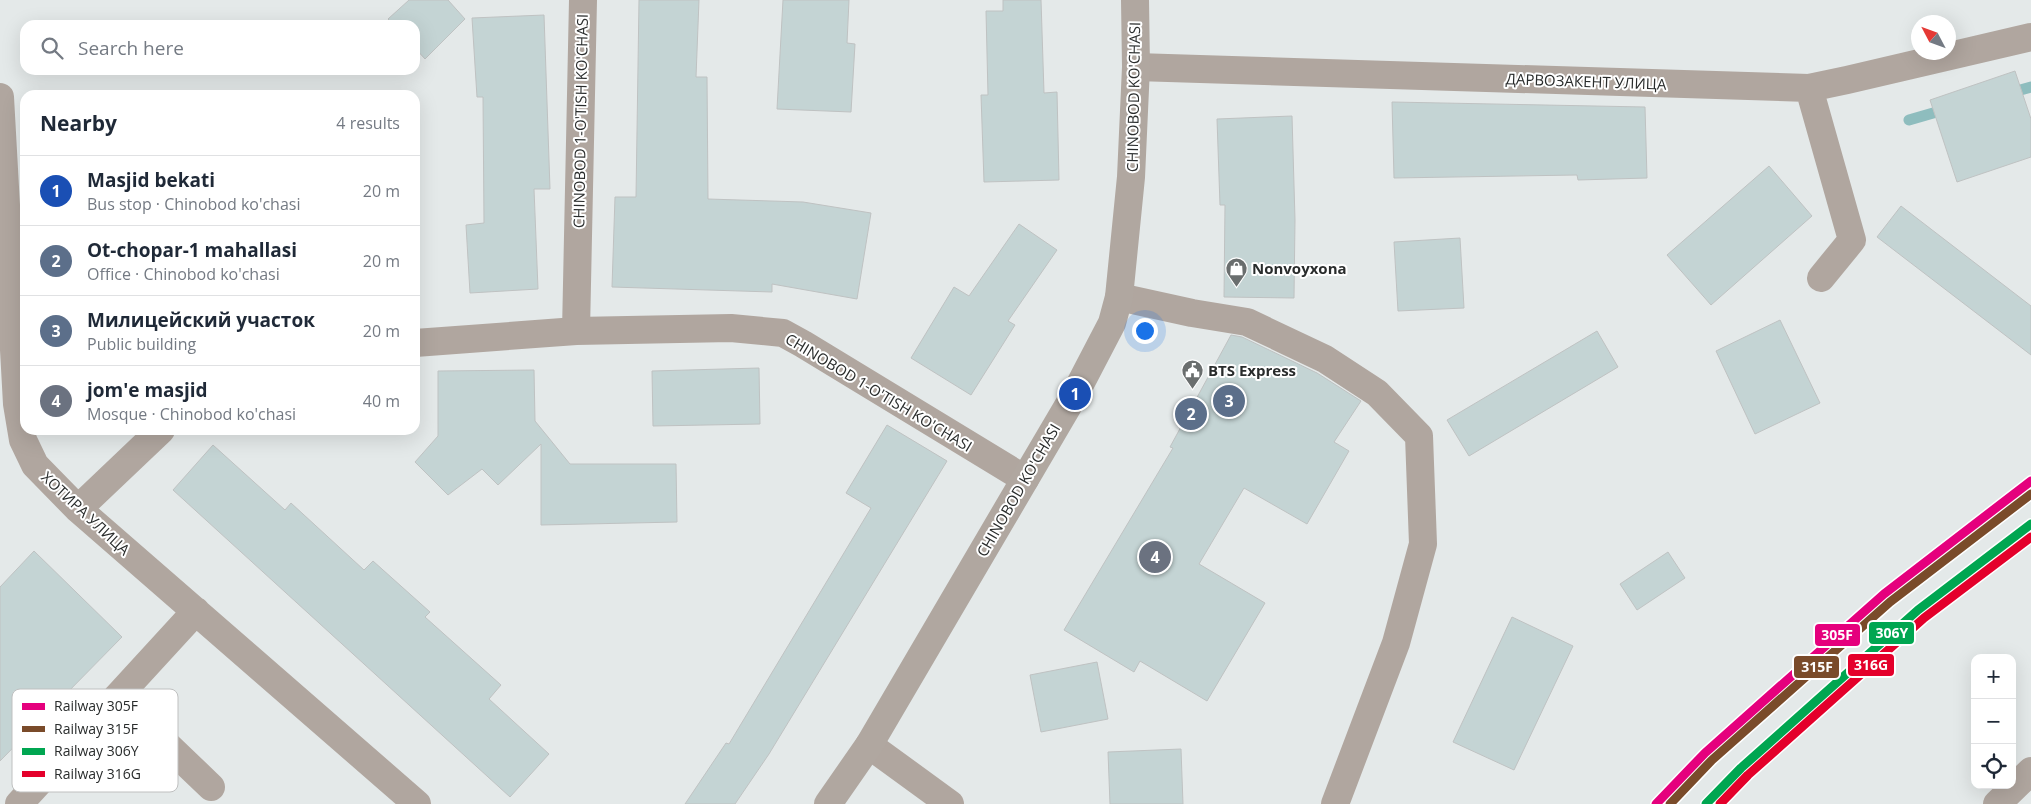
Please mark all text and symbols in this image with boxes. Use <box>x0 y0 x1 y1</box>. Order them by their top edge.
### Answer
street label: CHINOBOD 1-O'TISH KO'CHASI <box>568 14 592 228</box>
north arrow <box>1911 15 1956 60</box>
search box <box>20 20 420 75</box>
street label: CHINOBOD KO'CHASI <box>1122 22 1144 172</box>
icon: search <box>38 34 66 62</box>
text: Search here <box>78 35 184 61</box>
street label: ДАРВОЗАКЕНТ УЛИЦА <box>1505 68 1667 94</box>
text: Nearby <box>40 109 117 137</box>
text: 4 results <box>336 112 400 134</box>
text: Masjid bekati <box>87 167 215 193</box>
text: 1 <box>51 180 61 202</box>
text: 20 m <box>363 180 400 202</box>
text: Bus stop · Chinobod ko'chasi <box>87 193 300 215</box>
text: Ot-chopar-1 mahallasi <box>87 237 297 263</box>
text: 2 <box>51 250 61 272</box>
text: 20 m <box>363 250 400 272</box>
shop icon: Nonvoyxona <box>1224 256 1248 287</box>
place label: Nonvoyxona <box>1252 258 1347 278</box>
text: Office · Chinobod ko'chasi <box>87 263 280 285</box>
text: Милицейский участок <box>87 307 315 333</box>
your location <box>1132 318 1158 344</box>
text: 3 <box>51 320 61 342</box>
text: 20 m <box>363 320 400 342</box>
street label: CHINOBOD 1-O'TISH KO'CHASI <box>782 328 976 456</box>
text: Public building <box>87 333 196 355</box>
public building icon: BTS Express <box>1180 358 1204 389</box>
place label: BTS Express <box>1208 360 1296 380</box>
pin: 1 <box>1059 375 1091 413</box>
text: jom'e masjid <box>87 377 208 403</box>
pin: 3 <box>1213 382 1245 420</box>
text: 4 <box>51 390 61 412</box>
text: 40 m <box>363 390 400 412</box>
pin: 2 <box>1175 395 1207 433</box>
text: Mosque · Chinobod ko'chasi <box>87 403 296 425</box>
street label: CHINOBOD KO'CHASI <box>972 420 1064 560</box>
street label: ХОТИРА УЛИЦА <box>37 467 135 560</box>
pin: 4 <box>1139 538 1171 576</box>
line badge: 306Y <box>1868 621 1915 645</box>
line badge: 305F <box>1814 623 1861 647</box>
text: 306Y <box>1876 623 1909 642</box>
text: 305F <box>1821 625 1853 644</box>
line badge: 316G <box>1847 653 1895 677</box>
map controls <box>1971 654 2016 789</box>
button: + <box>1971 654 2016 699</box>
line badge: 315F <box>1793 655 1840 679</box>
text: 316G <box>1854 655 1888 674</box>
text: 315F <box>1801 657 1833 676</box>
legend <box>12 689 178 792</box>
text: Railway 305F <box>54 696 138 715</box>
button: − <box>1971 699 2016 744</box>
text: Railway 315F <box>54 719 138 738</box>
text: Railway 306Y <box>54 741 139 760</box>
button: locate <box>1971 744 2016 789</box>
text: Railway 316G <box>54 764 141 783</box>

